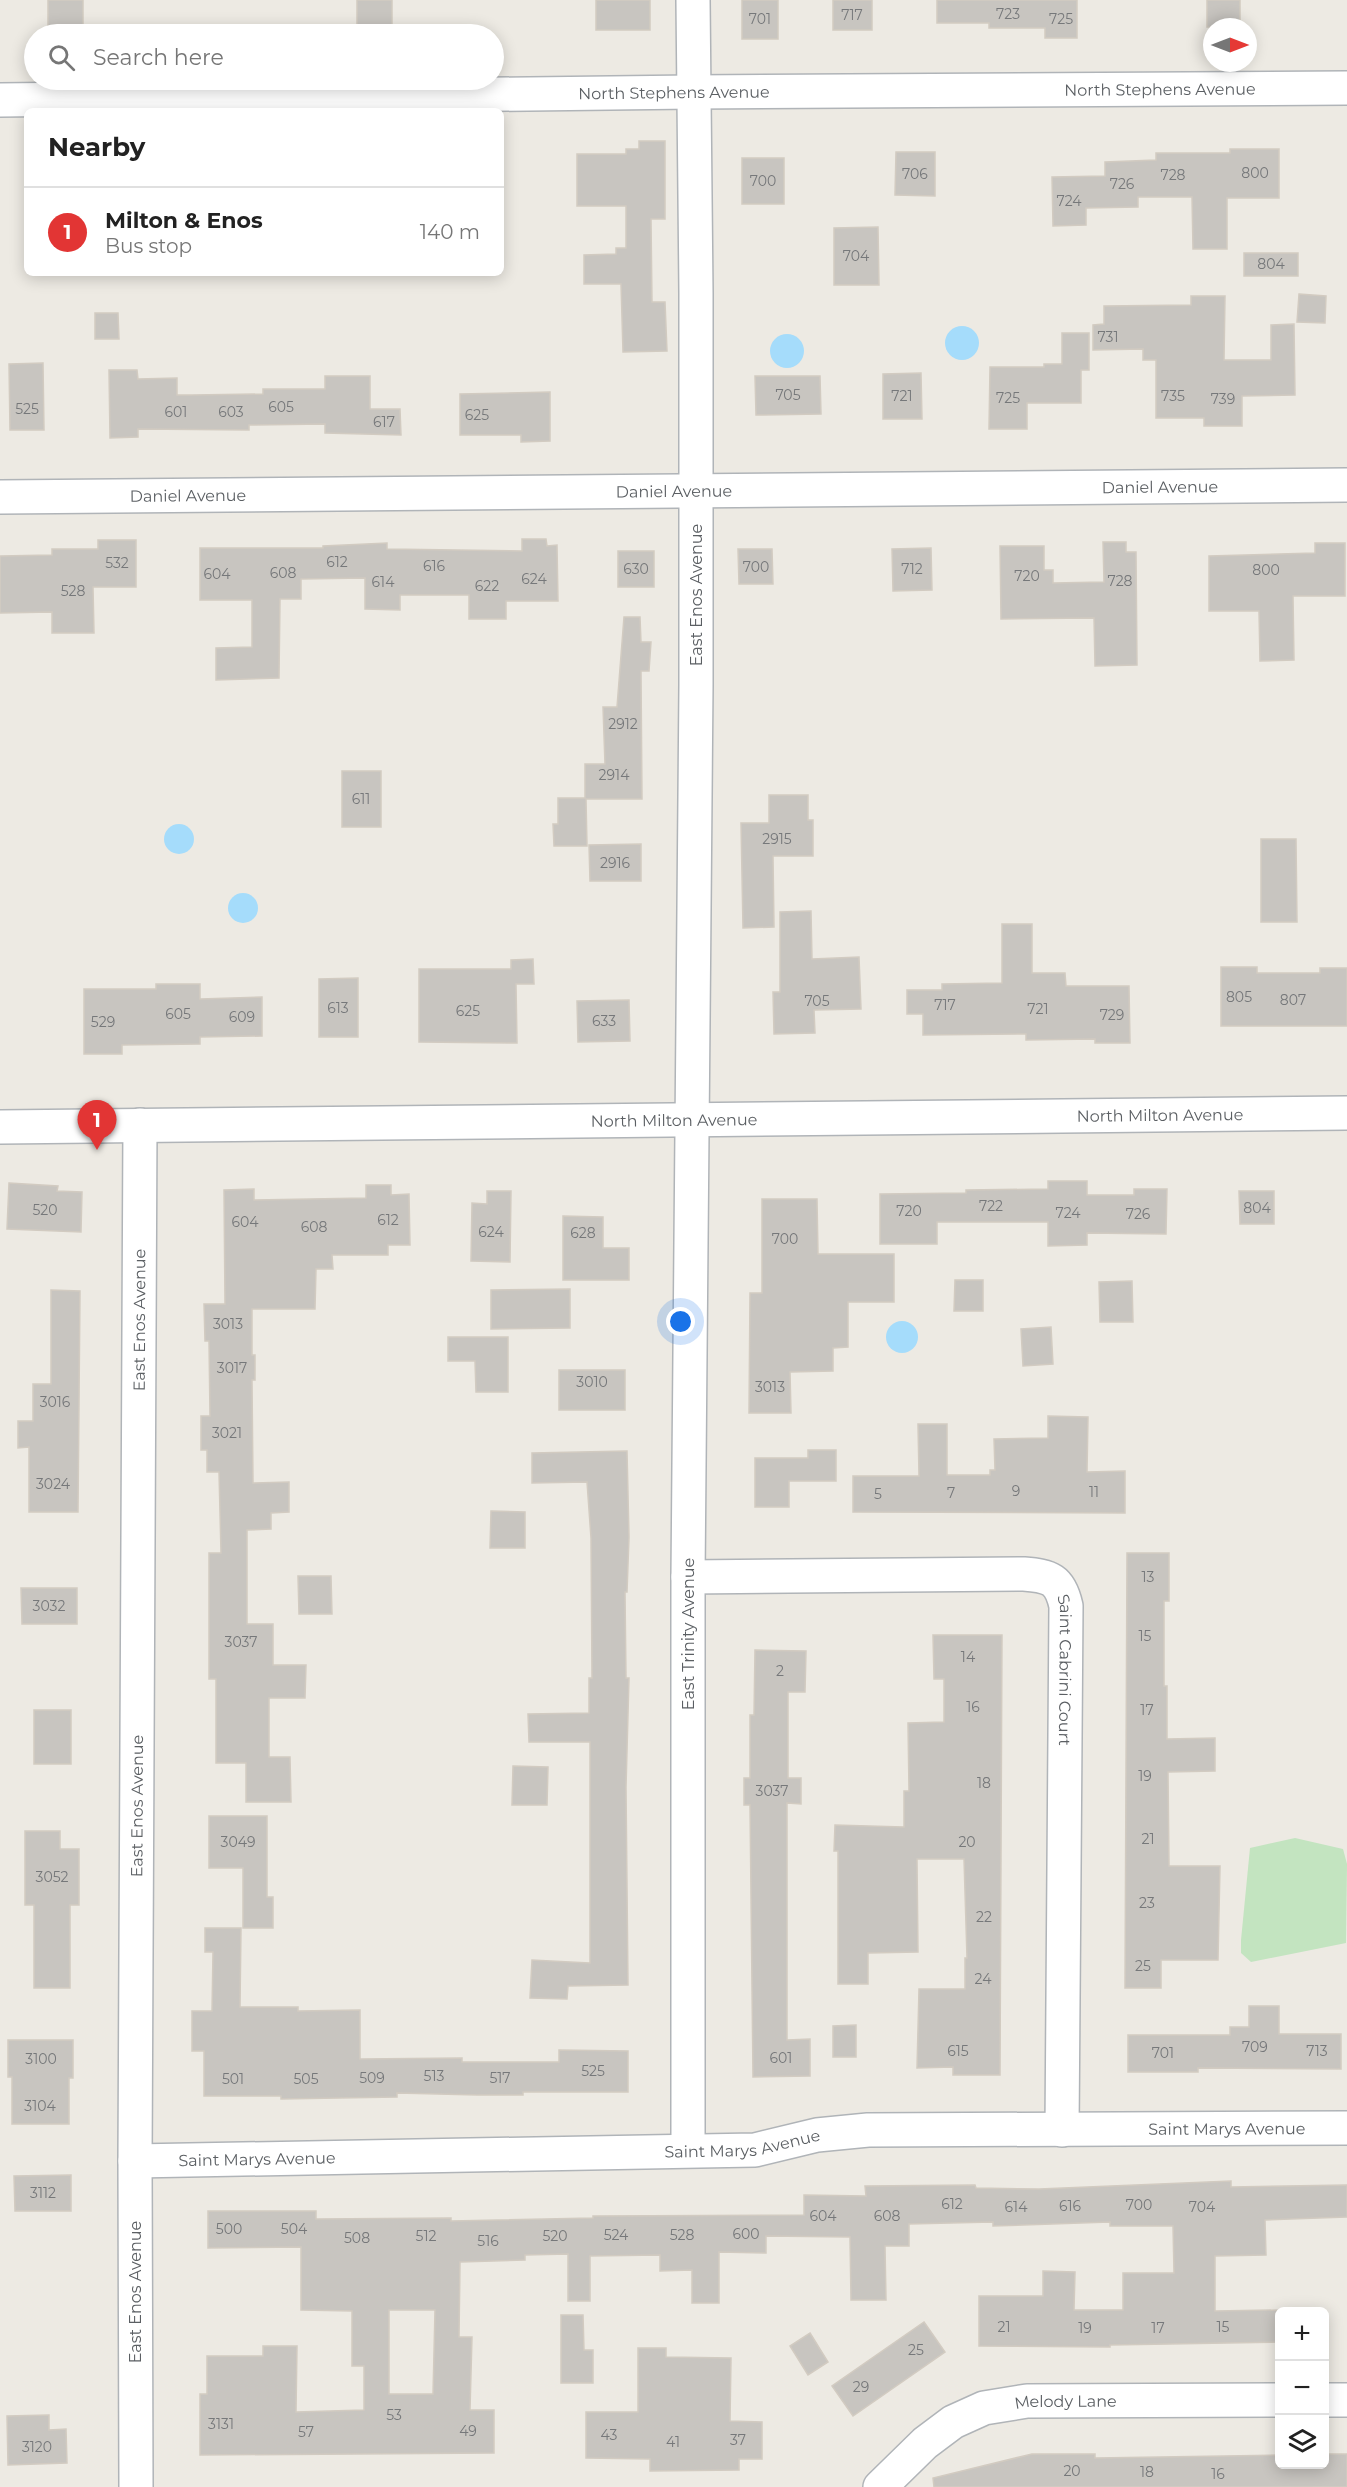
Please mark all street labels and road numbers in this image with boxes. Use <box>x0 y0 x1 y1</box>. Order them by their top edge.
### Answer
street label: North Stephens Avenue <box>1064 80 1256 100</box>
street label: North Stephens Avenue <box>578 83 770 103</box>
street label: Daniel Avenue <box>1102 477 1218 497</box>
street label: Daniel Avenue <box>616 481 732 502</box>
street label: Daniel Avenue <box>130 486 246 506</box>
street label: East Enos Avenue <box>687 524 706 666</box>
street label: North Milton Avenue <box>1076 1105 1243 1126</box>
street label: North Milton Avenue <box>591 1110 757 1131</box>
street label: East Enos Avenue <box>130 1249 149 1391</box>
street label: East Trinity Avenue <box>679 1558 698 1710</box>
street label: Saint Cabrini Court <box>1053 1592 1075 1746</box>
street label: East Enos Avenue <box>127 1735 147 1877</box>
street label: Saint Marys Avenue <box>1148 2119 1306 2139</box>
street label: Saint Marys Avenue <box>664 2126 822 2162</box>
street label: Saint Marys Avenue <box>178 2148 336 2170</box>
street label: East Enos Avenue <box>126 2221 145 2363</box>
street label: Melody Lane <box>1013 2392 1117 2413</box>

